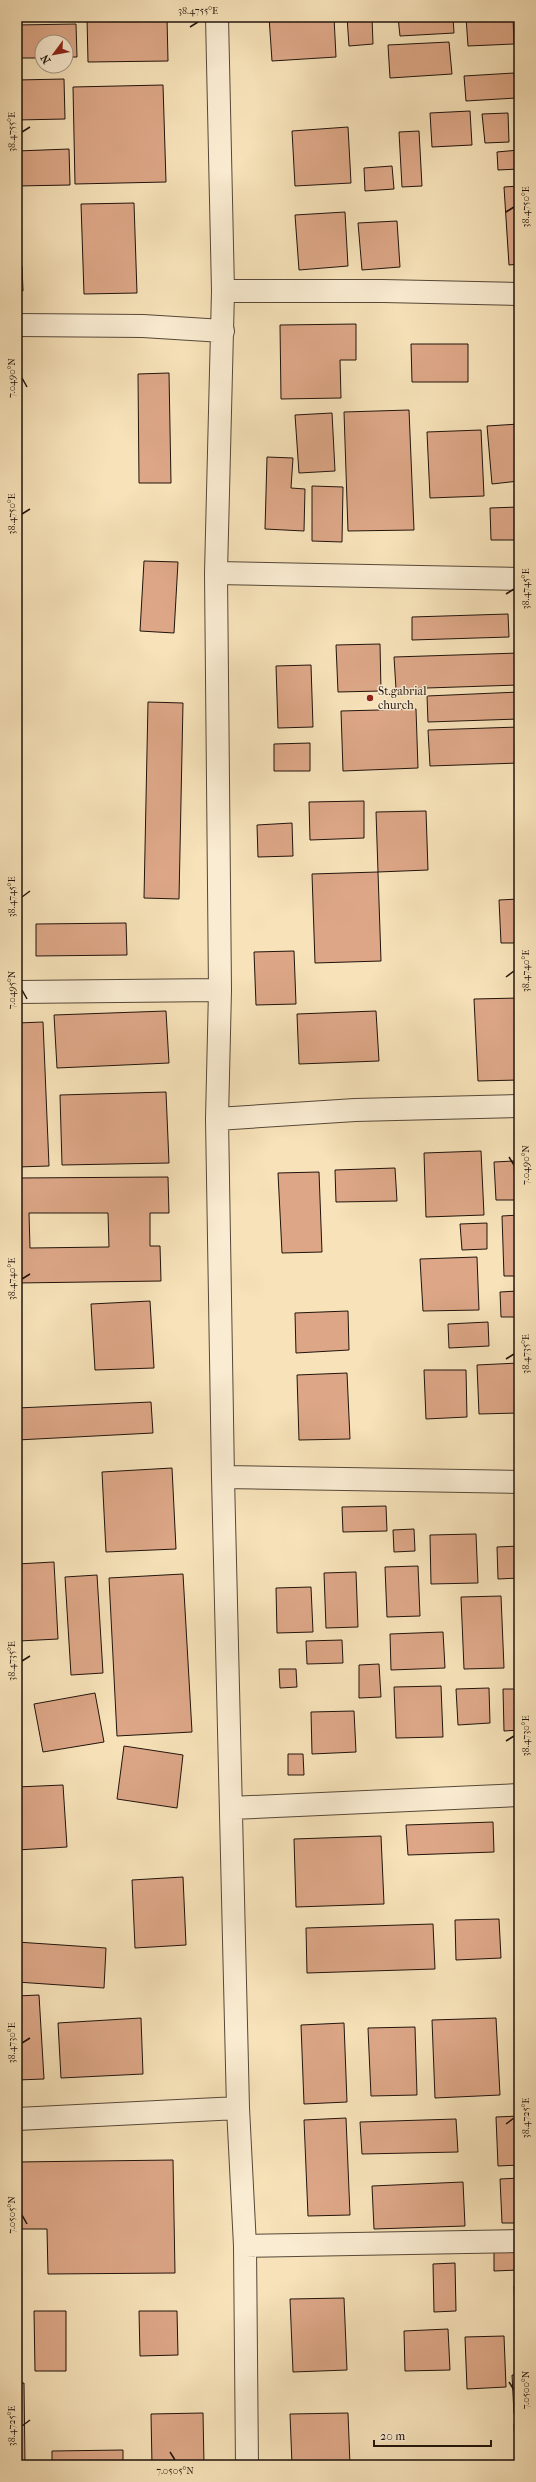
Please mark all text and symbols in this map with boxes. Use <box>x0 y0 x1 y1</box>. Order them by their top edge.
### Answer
text: 38.4755°E <box>178 5 218 17</box>
north arrow <box>34 34 74 74</box>
text: N <box>38 52 54 66</box>
text: 38.4755°E <box>6 112 18 152</box>
text: 38.4750°E <box>520 186 532 228</box>
text: 7.0490°N <box>6 358 18 398</box>
text: 38.4750°E <box>6 493 18 535</box>
text: 38.4745°E <box>520 568 532 610</box>
place label: St.gabrial church <box>378 684 427 712</box>
marker: St.gabrial church <box>365 693 375 703</box>
text: 38.4745°E <box>6 876 18 918</box>
text: 38.4740°E <box>520 950 532 992</box>
text: 7.0495°N <box>6 970 18 1009</box>
text: 7.0490°N <box>520 1145 532 1185</box>
text: 38.4740°E <box>6 1258 18 1300</box>
text: 38.4735°E <box>520 1334 532 1374</box>
text: 38.4735°E <box>6 1641 18 1681</box>
text: 38.4730°E <box>520 1715 532 1757</box>
text: 38.4730°E <box>6 2022 18 2064</box>
text: 38.4725°E <box>520 2098 532 2138</box>
text: 7.0505°N <box>6 2196 18 2234</box>
text: 7.0500°N <box>520 2370 532 2409</box>
text: 38.4725°E <box>6 2406 18 2446</box>
scale bar <box>374 2422 491 2448</box>
text: 20 m <box>380 2429 405 2443</box>
text: 7.0505°N <box>156 2465 194 2477</box>

